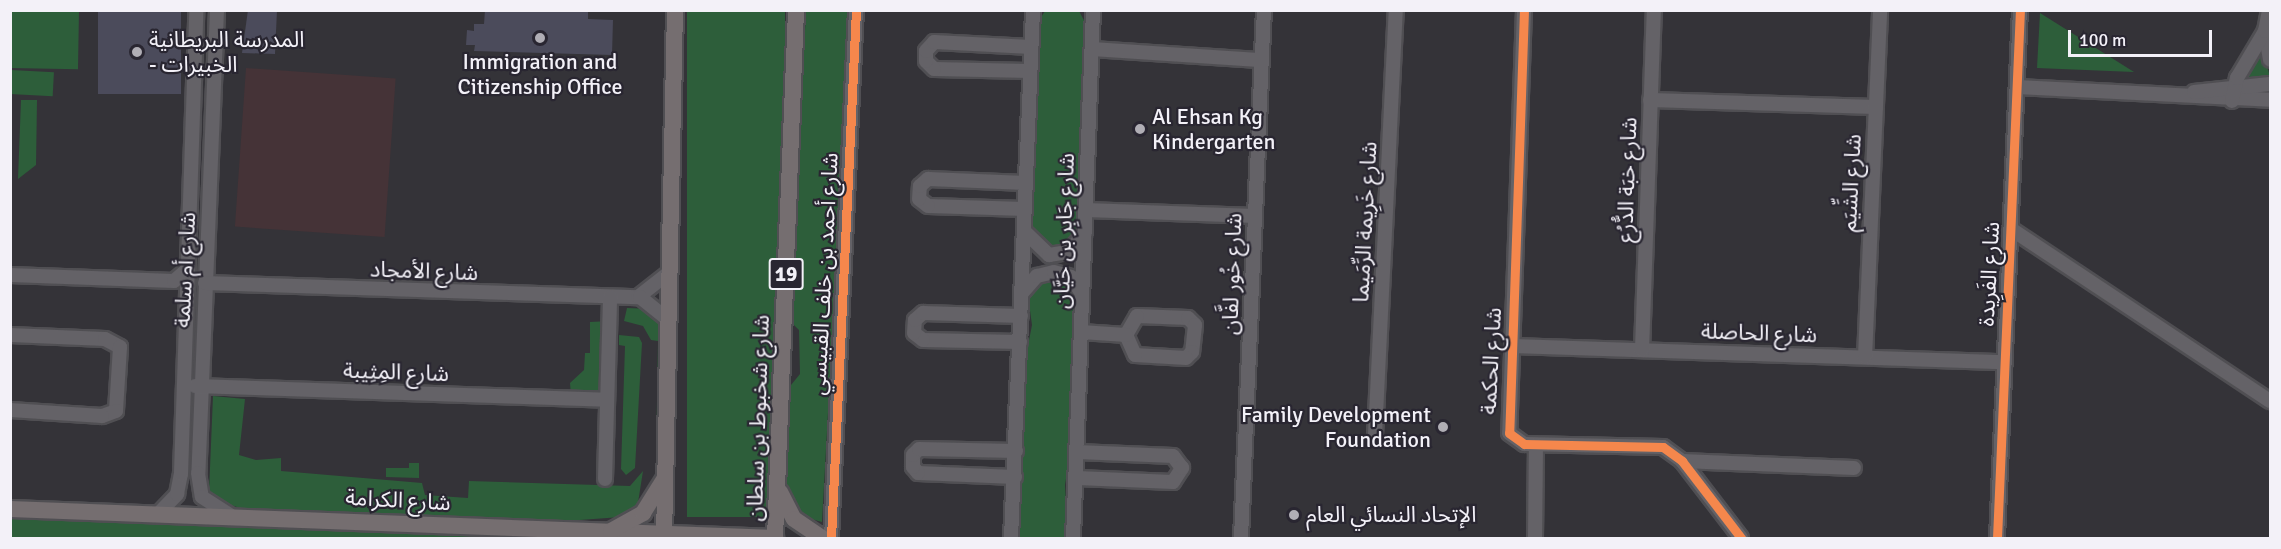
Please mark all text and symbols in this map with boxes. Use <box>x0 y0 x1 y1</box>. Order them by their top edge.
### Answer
scale bar <box>2071 18 2215 56</box>
place label: المدرسة البريطانية - الخبيرات <box>149 26 305 78</box>
text: 100 m <box>2079 29 2126 51</box>
marker: Immigration and Citizenship Office <box>533 31 547 45</box>
marker: المدرسة البريطانية - الخبيرات <box>130 45 144 59</box>
place label: Immigration and Citizenship Office <box>458 48 622 100</box>
place label: Al Ehsan Kg Kindergarten <box>1152 103 1275 154</box>
street label: شارع خبَة الدُّرُع <box>1612 117 1642 243</box>
marker: Al Ehsan Kg Kindergarten <box>1133 122 1147 136</box>
street label: شارع الشِّيَم <box>1835 133 1867 233</box>
street label: شارع خَرِيمة الرِّمَيما <box>1348 141 1382 303</box>
street label: شارع أحمد بن خلف القبيسي <box>804 152 844 396</box>
street label: شارع جَابِر بن حَيَّان <box>1048 153 1080 309</box>
street label: شارع أم سلمة <box>169 212 201 328</box>
street label: شارع خُور لفَّان <box>1217 213 1247 335</box>
street label: شارع الفَرِيدة <box>1973 221 2005 327</box>
street label: شارع الأمجاد <box>369 256 479 286</box>
road number: 19 <box>768 256 804 292</box>
street label: شارع الحكمة <box>1475 307 1507 415</box>
street label: شارع شخبوط بن سلطان <box>741 314 775 522</box>
street label: شارع الحاصلة <box>1700 318 1818 348</box>
street label: شارع المِثِيبة <box>343 357 449 387</box>
place label: Family Development Foundation <box>1241 401 1431 452</box>
marker: Family Development Foundation <box>1436 420 1450 434</box>
street label: شارع الكرامة <box>345 484 451 516</box>
place label: الإتحاد النسائي العام <box>1306 502 1476 528</box>
marker: الإتحاد النسائي العام <box>1287 508 1301 522</box>

